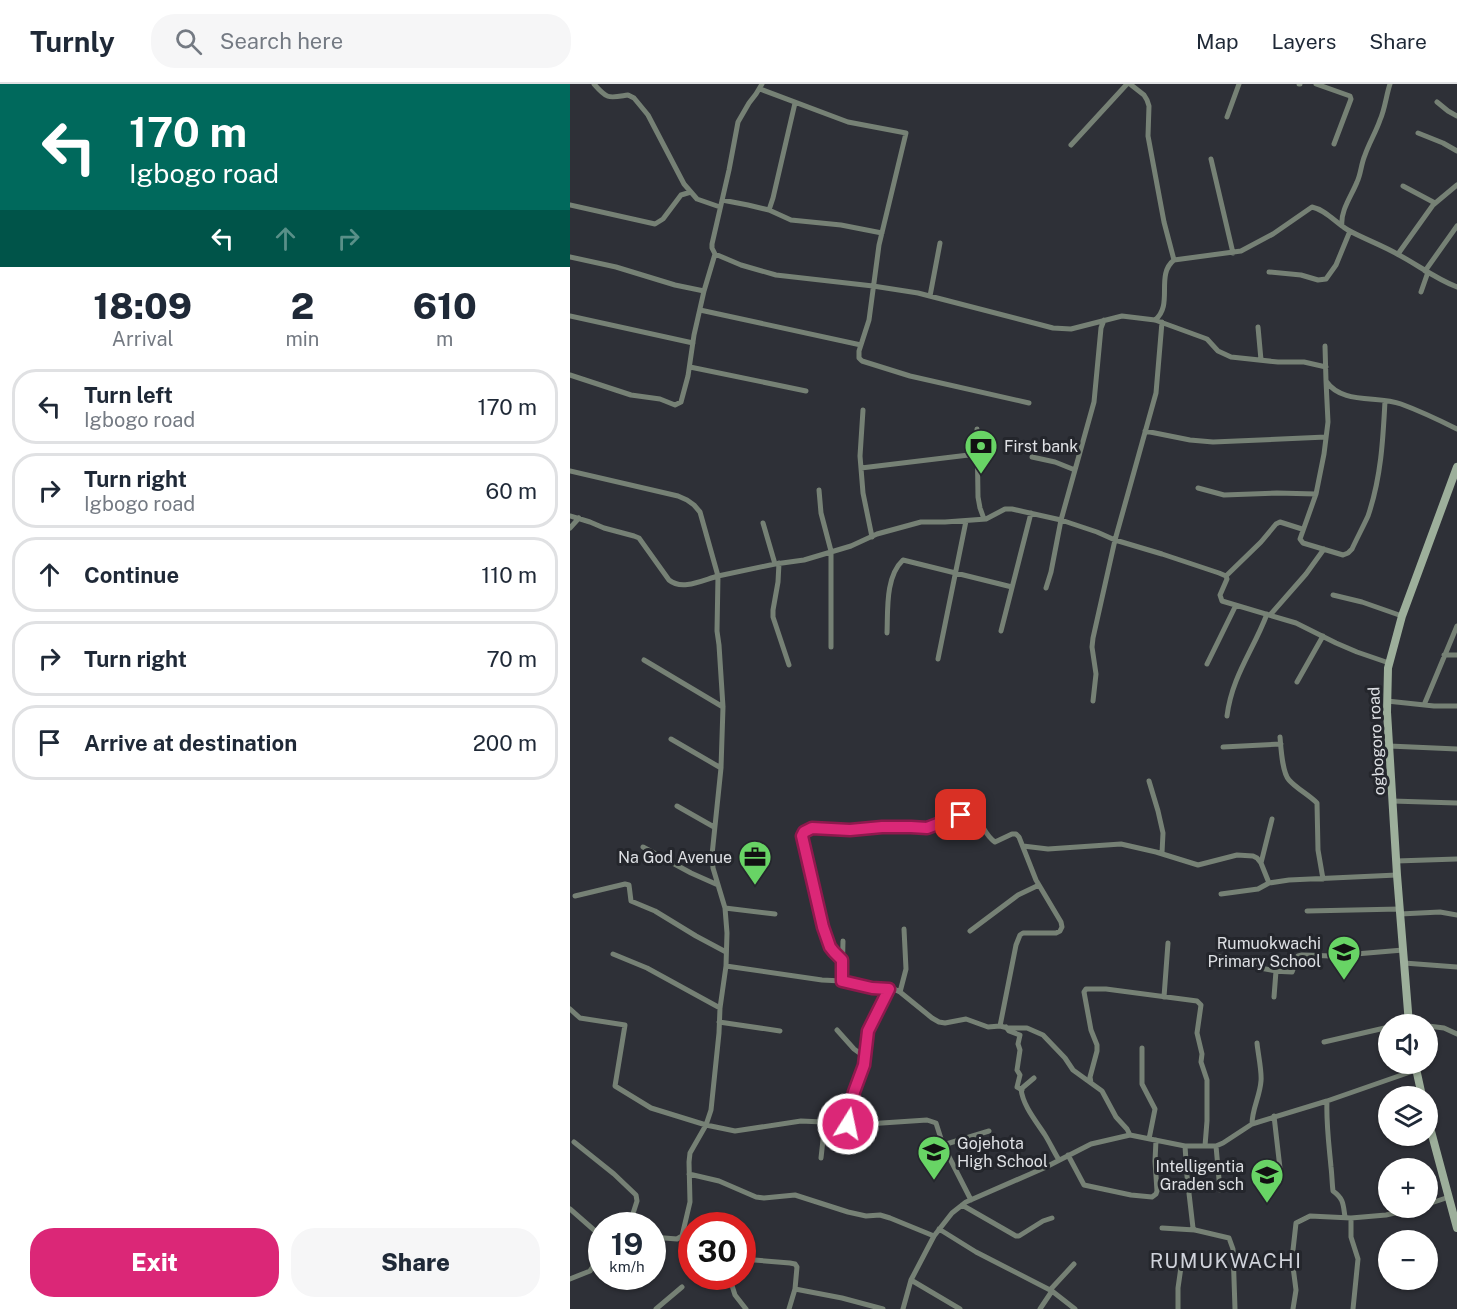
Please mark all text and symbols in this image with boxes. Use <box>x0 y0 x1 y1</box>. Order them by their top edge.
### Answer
search box <box>151 14 571 68</box>
text: Turnly <box>30 25 115 58</box>
icon: search <box>172 25 205 58</box>
text: Search here <box>220 28 343 54</box>
text: Map <box>1196 29 1239 54</box>
text: Layers <box>1272 29 1336 54</box>
text: Share <box>1369 29 1427 54</box>
text: 170 m <box>129 107 247 156</box>
icon: left <box>30 108 108 186</box>
text: Igbogo road <box>129 157 279 189</box>
icon: left <box>206 222 239 255</box>
icon: ahead <box>269 222 302 255</box>
icon: right <box>332 222 365 255</box>
text: 18:09 <box>93 285 192 327</box>
text: 2 <box>291 285 314 327</box>
text: 610 <box>413 285 477 327</box>
text: Arrival <box>112 327 174 351</box>
text: min <box>285 327 319 351</box>
text: m <box>436 327 453 351</box>
text: Turn left <box>84 382 173 408</box>
icon: left <box>33 390 66 423</box>
text: 170 m <box>477 394 537 420</box>
text: Igbogo road <box>84 408 195 432</box>
bank icon: First bank <box>963 428 999 475</box>
place label: First bank <box>1004 437 1078 456</box>
text: Turn right <box>84 466 187 492</box>
icon: right <box>33 474 66 507</box>
text: 60 m <box>486 478 537 504</box>
text: Igbogo road <box>84 492 195 516</box>
icon: ahead <box>33 558 66 591</box>
text: Continue <box>84 562 179 588</box>
text: 110 m <box>481 562 537 588</box>
icon: right <box>33 642 66 675</box>
text: Turn right <box>84 646 187 672</box>
text: 70 m <box>486 646 537 672</box>
street label: ogbogoro road <box>1364 686 1389 796</box>
icon: arrive <box>33 726 66 759</box>
text: Arrive at destination <box>84 730 297 756</box>
text: 200 m <box>473 730 537 756</box>
pin <box>935 789 986 840</box>
icon: arrive <box>944 798 977 831</box>
office icon: Na God Avenue <box>737 839 773 886</box>
place label: Na God Avenue <box>618 848 732 867</box>
place label: Rumuokwachi Primary School <box>1207 934 1321 971</box>
school or university icon: Rumuokwachi Primary School <box>1326 934 1362 981</box>
map controls <box>1378 1014 1438 1290</box>
button: sound <box>1378 1014 1438 1074</box>
button: layers <box>1378 1086 1438 1146</box>
position arrow <box>816 1092 880 1156</box>
school or university icon: Gojehota High School <box>916 1134 952 1181</box>
place label: Gojehota High School <box>957 1134 1048 1171</box>
place label: Intelligentia Graden sch <box>1156 1157 1244 1194</box>
school or university icon: Intelligentia Graden sch <box>1249 1157 1285 1204</box>
button: + <box>1378 1158 1438 1218</box>
speed limit sign: 30 <box>678 1212 756 1290</box>
text: 19 <box>611 1226 643 1262</box>
button: Exit <box>30 1228 279 1297</box>
button: Share <box>291 1228 540 1297</box>
button: − <box>1378 1230 1438 1290</box>
district label: RUMUKWACHI <box>1150 1249 1302 1273</box>
text: km/h <box>609 1258 645 1275</box>

